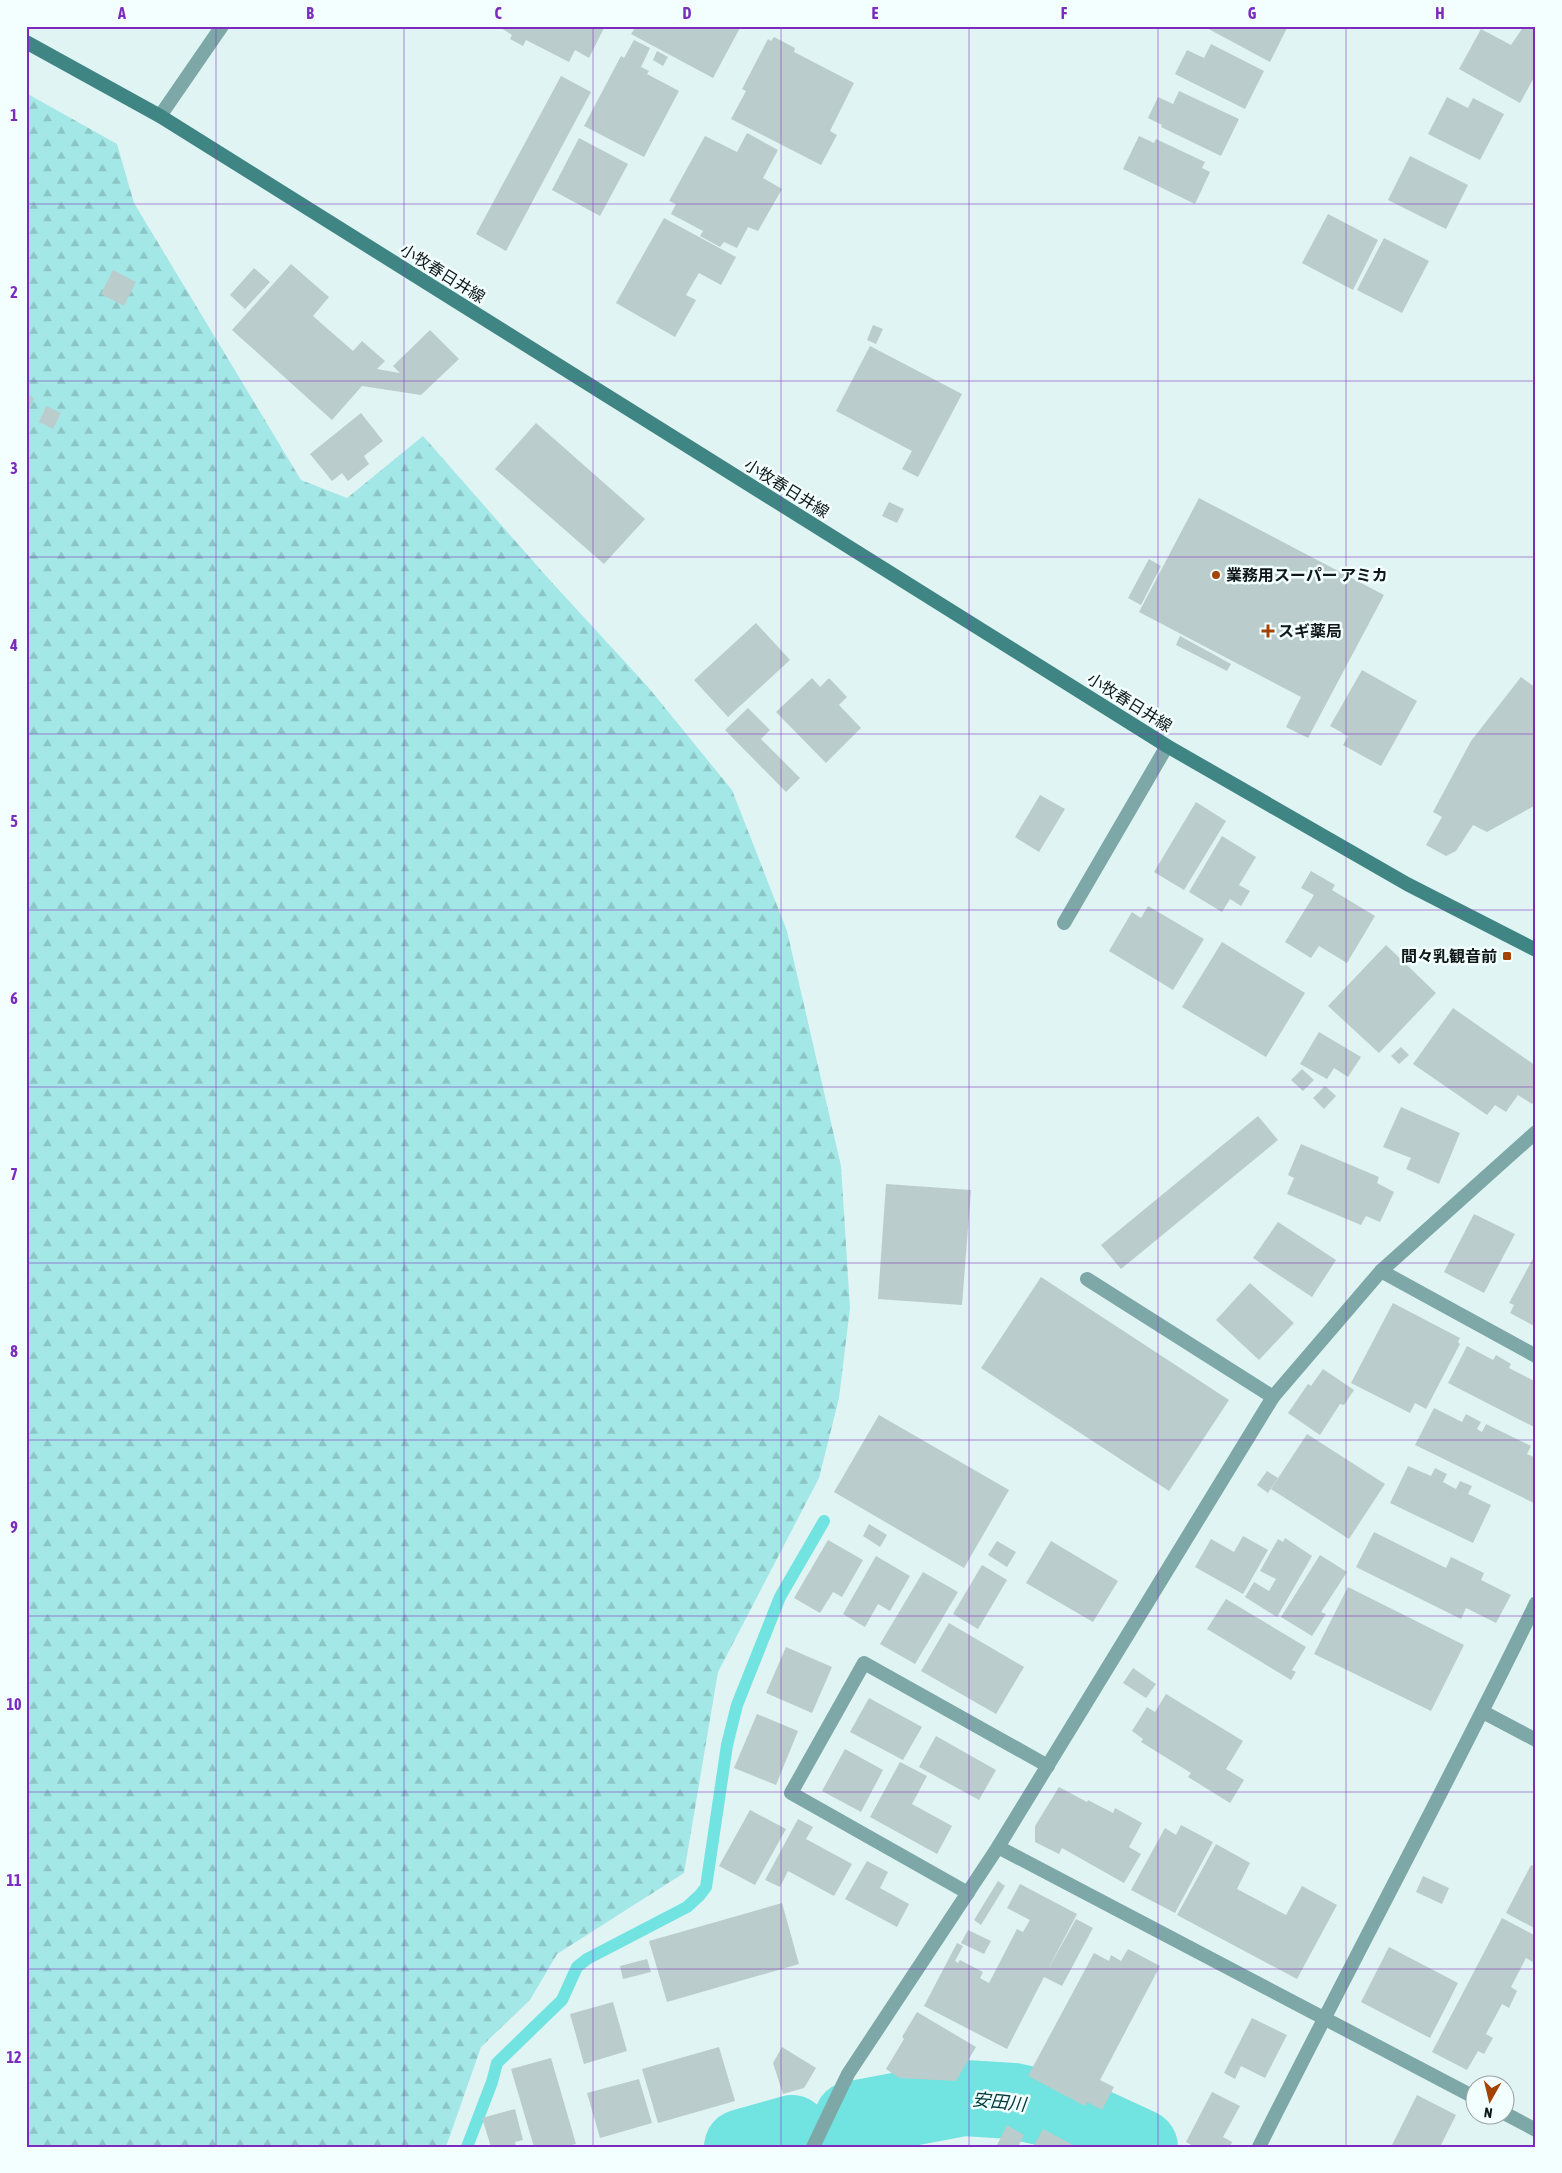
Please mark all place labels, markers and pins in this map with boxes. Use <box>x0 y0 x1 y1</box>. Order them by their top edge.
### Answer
place label: 業務用スーパー アミカ <box>1226 566 1388 584</box>
marker: 業務用スーパー アミカ <box>1210 569 1222 581</box>
place label: スギ薬局 <box>1278 622 1342 640</box>
marker: スギ薬局 <box>1262 625 1274 637</box>
place label: 間々乳観音前 <box>1401 947 1497 965</box>
marker: 間々乳観音前 <box>1501 950 1513 962</box>

